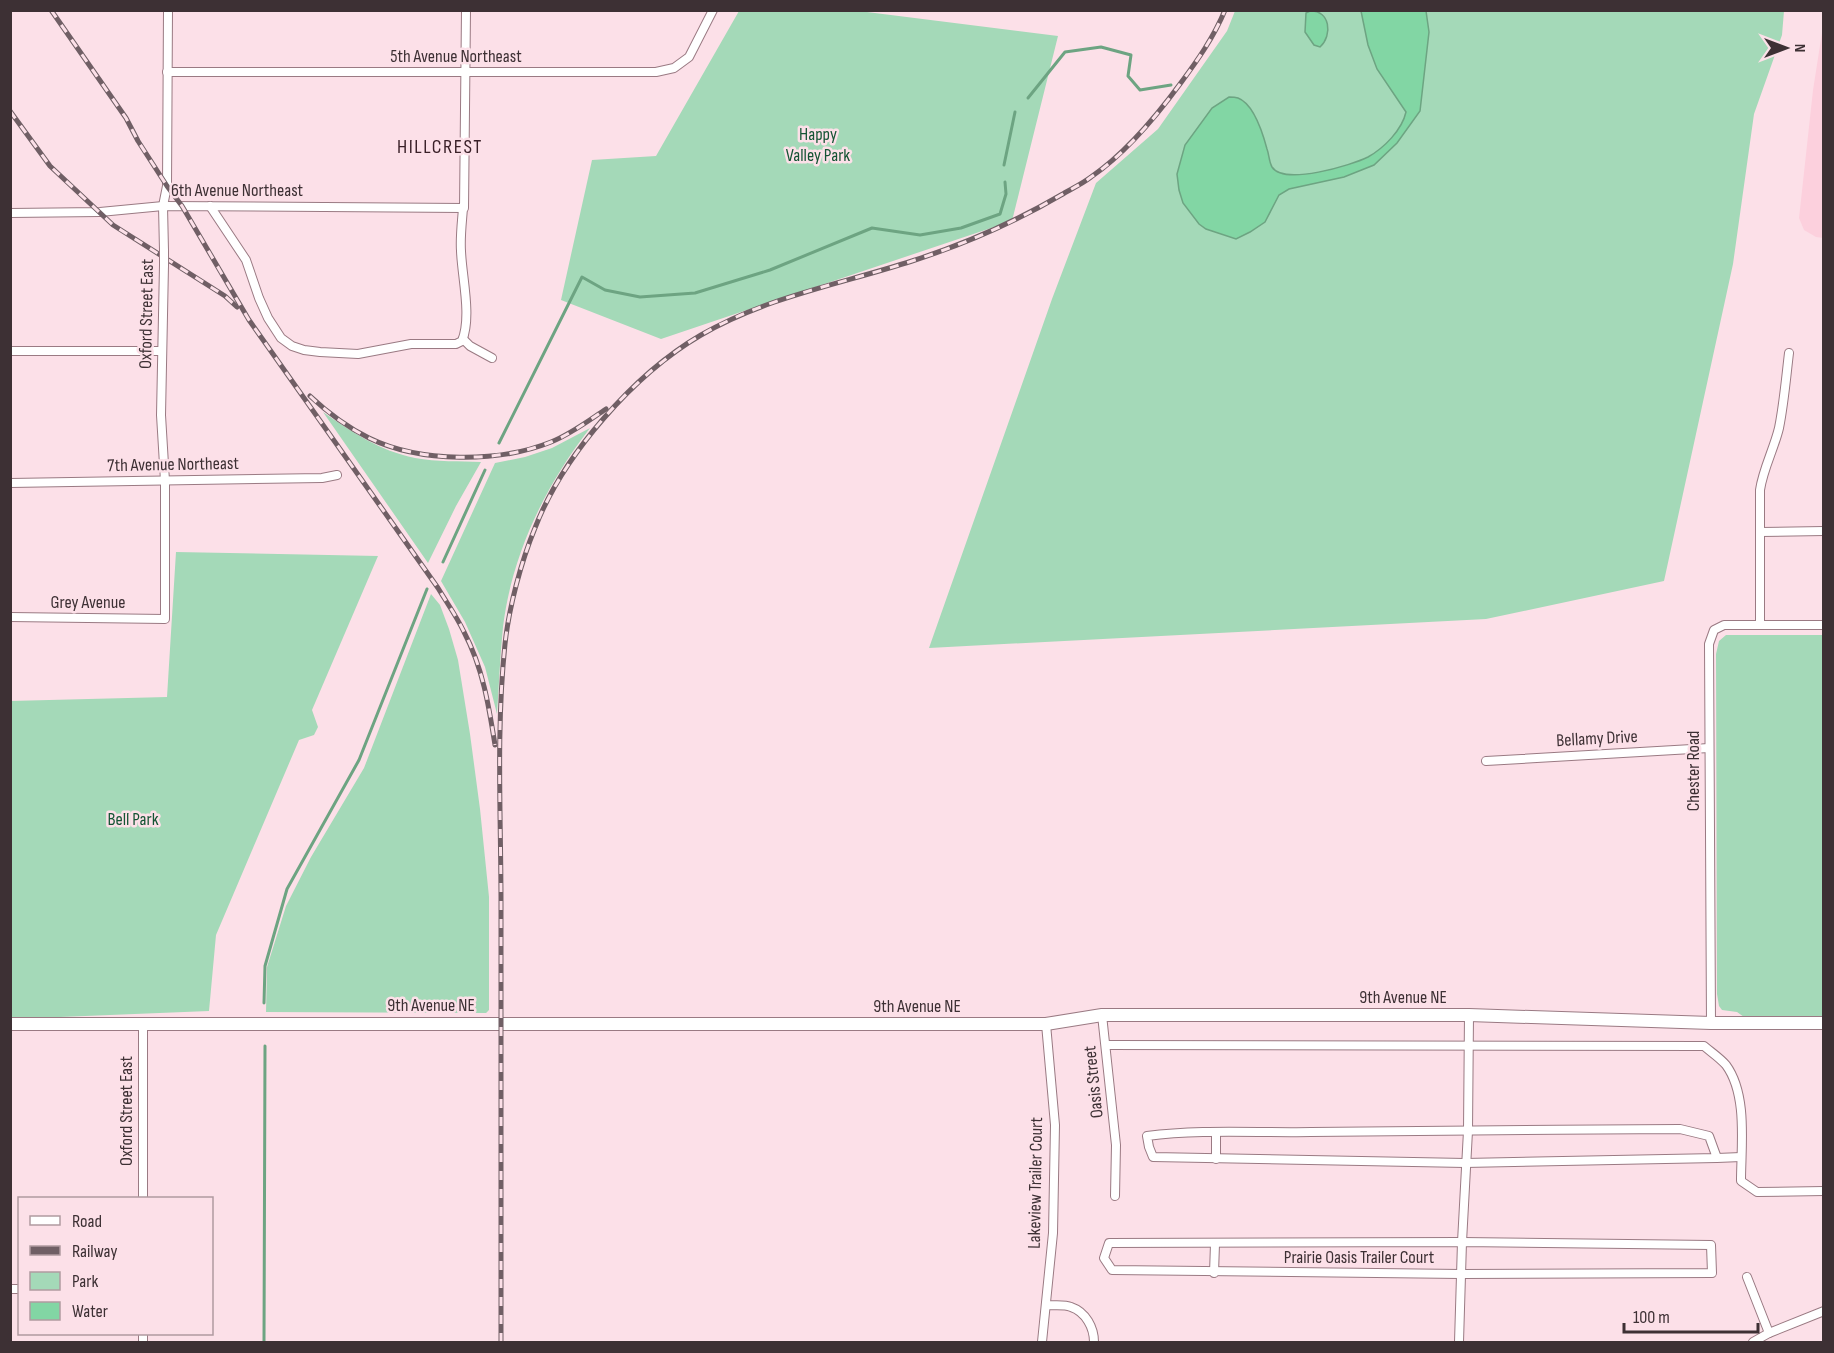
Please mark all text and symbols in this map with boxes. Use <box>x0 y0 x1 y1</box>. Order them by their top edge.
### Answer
north arrow <box>1756 18 1816 78</box>
text: N <box>1790 44 1809 52</box>
street label: 5th Avenue Northeast <box>390 46 522 67</box>
park label: Happy Valley Park <box>786 124 850 166</box>
district label: HILLCREST <box>397 135 483 159</box>
street label: 6th Avenue Northeast <box>171 180 304 201</box>
street label: Oxford Street East <box>135 258 158 369</box>
street label: 7th Avenue Northeast <box>107 453 240 476</box>
street label: Grey Avenue <box>51 592 125 613</box>
street label: Bellamy Drive <box>1556 726 1638 751</box>
street label: Chester Road <box>1683 731 1704 811</box>
park label: Bell Park <box>107 809 159 830</box>
street label: 9th Avenue NE <box>1359 987 1447 1008</box>
street label: 9th Avenue NE <box>387 995 475 1016</box>
street label: 9th Avenue NE <box>873 996 961 1017</box>
street label: Oasis Street <box>1079 1044 1108 1119</box>
street label: Oxford Street East <box>116 1056 137 1166</box>
street label: Lakeview Trailer Court <box>1024 1116 1047 1249</box>
legend <box>18 1197 213 1335</box>
text: Road <box>72 1211 102 1232</box>
text: Railway <box>72 1241 117 1262</box>
street label: Prairie Oasis Trailer Court <box>1284 1247 1435 1268</box>
text: Park <box>72 1271 98 1292</box>
scale bar <box>1624 1296 1758 1334</box>
text: Water <box>72 1301 108 1322</box>
text: 100 m <box>1633 1307 1670 1328</box>

